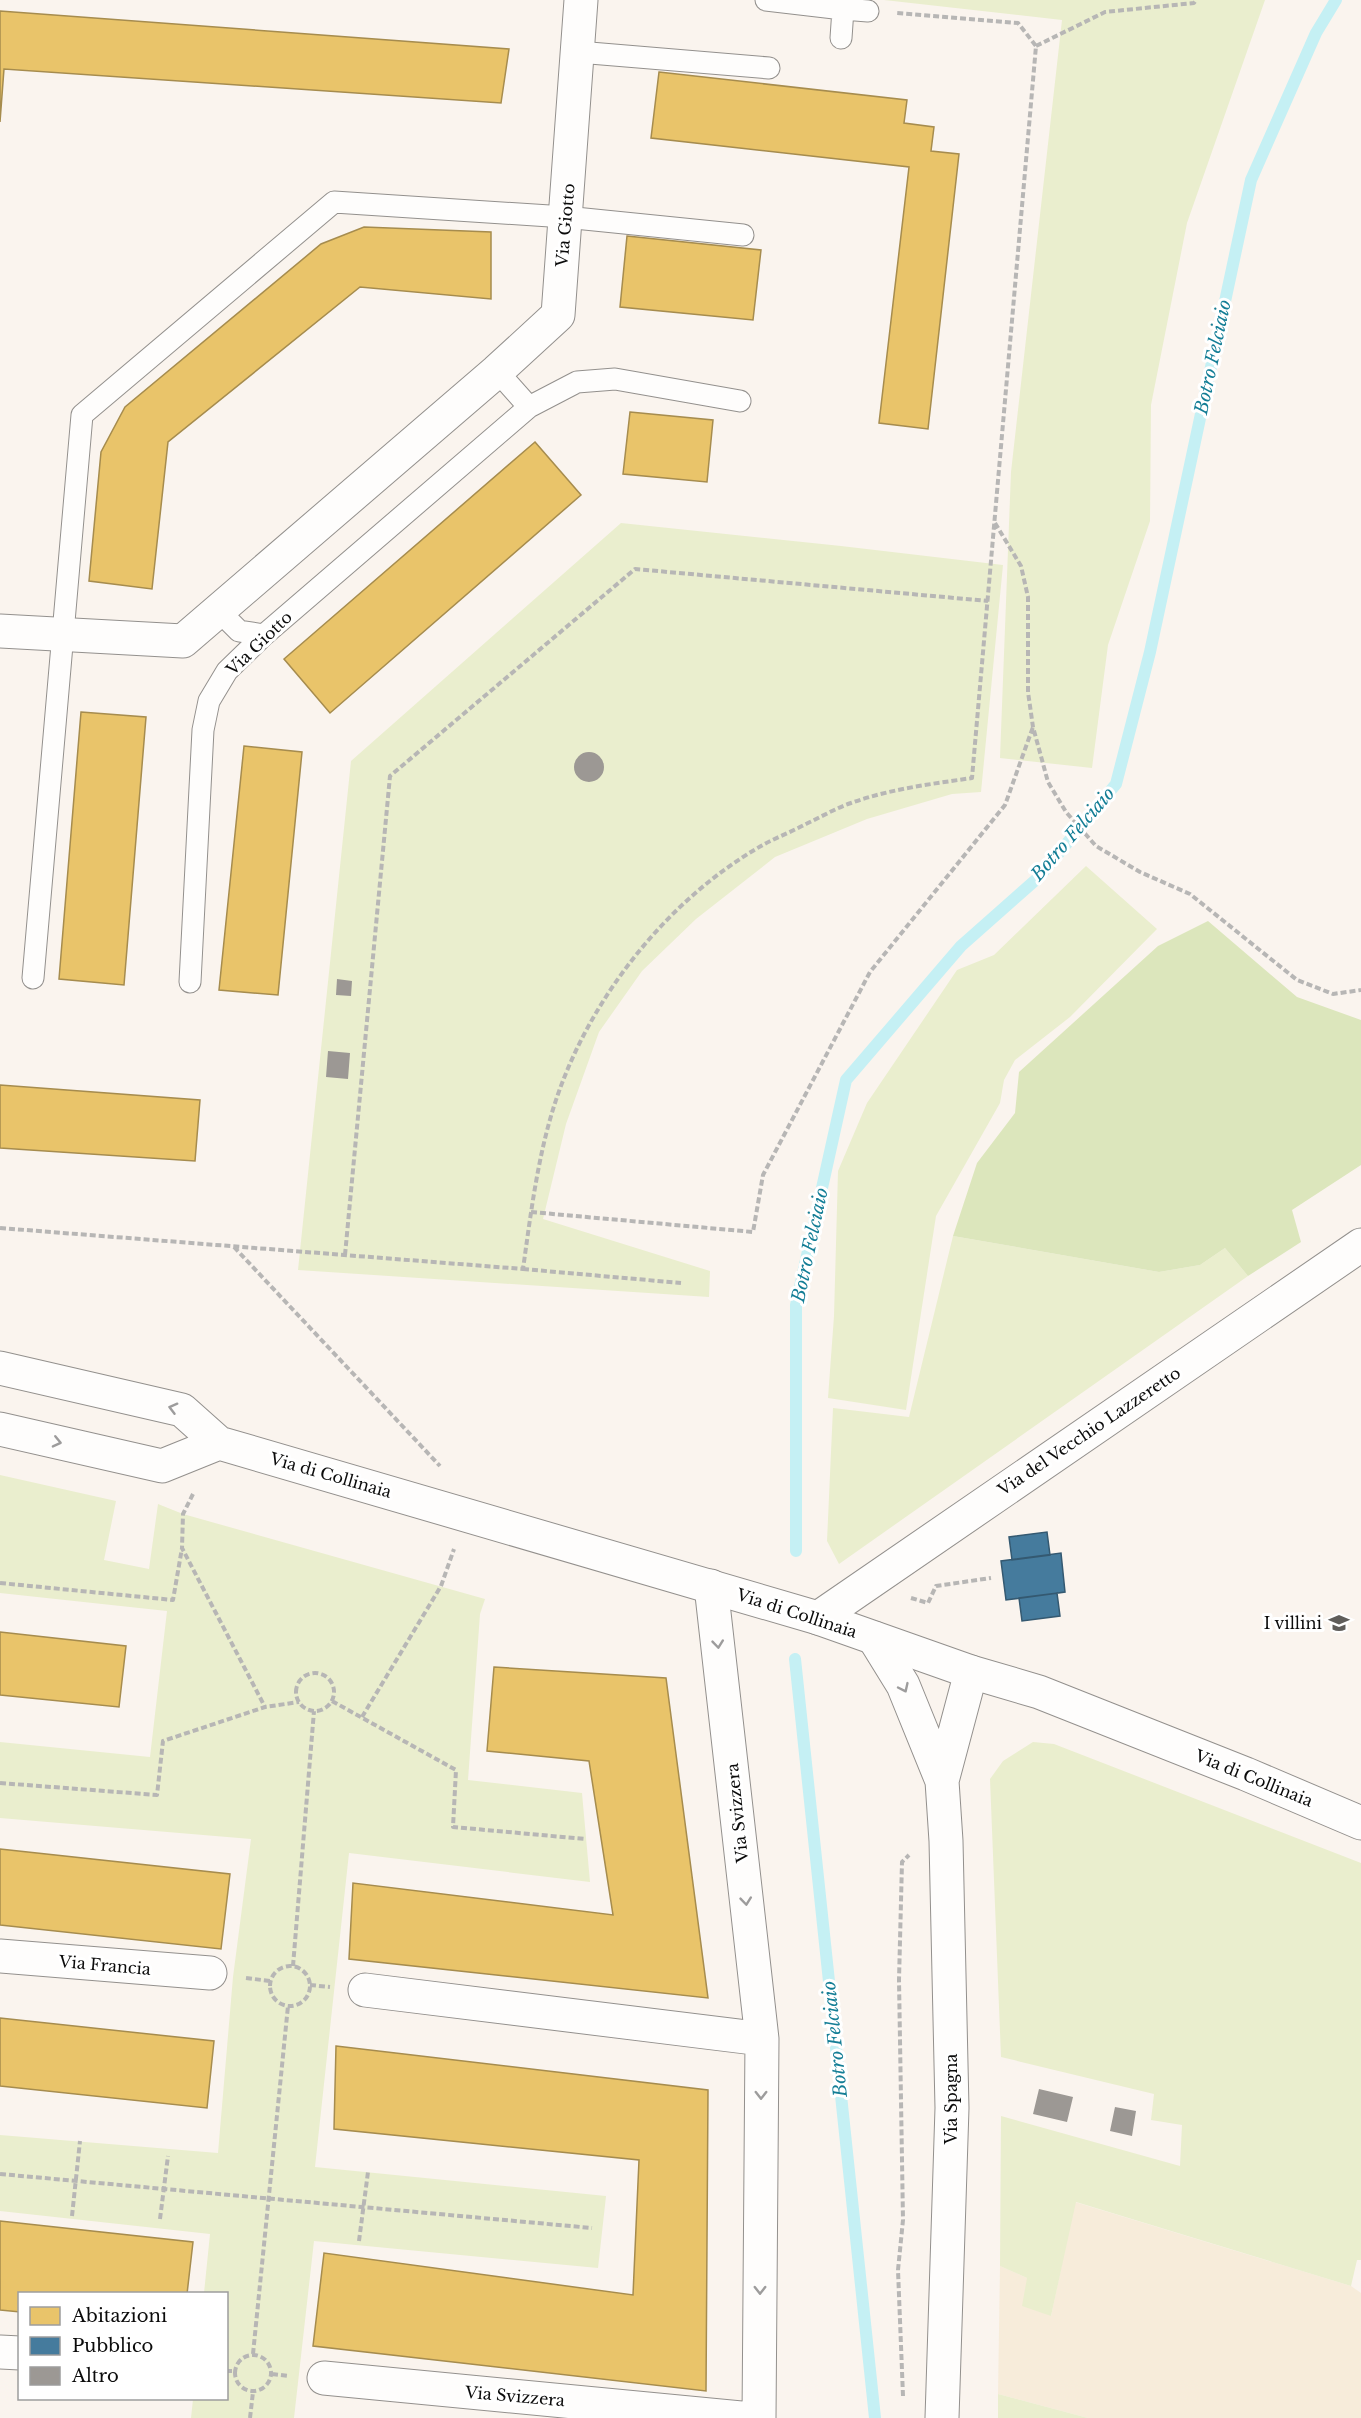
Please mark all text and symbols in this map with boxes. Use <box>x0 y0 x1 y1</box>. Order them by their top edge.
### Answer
street label: Via Giotto <box>551 183 579 268</box>
water label: Botro Felciaio <box>1190 298 1236 417</box>
street label: Via Giotto <box>221 607 296 680</box>
water label: Botro Felciaio <box>1026 783 1120 886</box>
water label: Botro Felciaio <box>787 1186 833 1305</box>
street label: Via del Vecchio Lazzeretto <box>993 1362 1184 1500</box>
one-way arrow <box>168 1403 178 1416</box>
one-way arrow <box>52 1435 62 1448</box>
street label: Via di Collinaia <box>267 1448 394 1502</box>
street label: Via di Collinaia <box>733 1584 860 1642</box>
school or university icon: I villini <box>1327 1611 1351 1635</box>
place label: I villini <box>1264 1613 1323 1633</box>
one-way arrow <box>711 1640 724 1649</box>
one-way arrow <box>896 1682 908 1693</box>
street label: Via di Collinaia <box>1191 1745 1316 1811</box>
street label: Via Svizzera <box>722 1762 752 1865</box>
one-way arrow <box>740 1896 752 1905</box>
street label: Via Francia <box>57 1951 152 1979</box>
water label: Botro Felciaio <box>818 1980 852 2099</box>
street label: Via Spagna <box>941 2054 961 2145</box>
one-way arrow <box>755 2091 767 2100</box>
one-way arrow <box>754 2286 766 2295</box>
legend <box>18 2292 228 2400</box>
text: Abitazioni <box>71 2305 167 2327</box>
text: Pubblico <box>72 2335 153 2357</box>
text: Altro <box>71 2365 119 2387</box>
street label: Via Svizzera <box>463 2382 566 2410</box>

